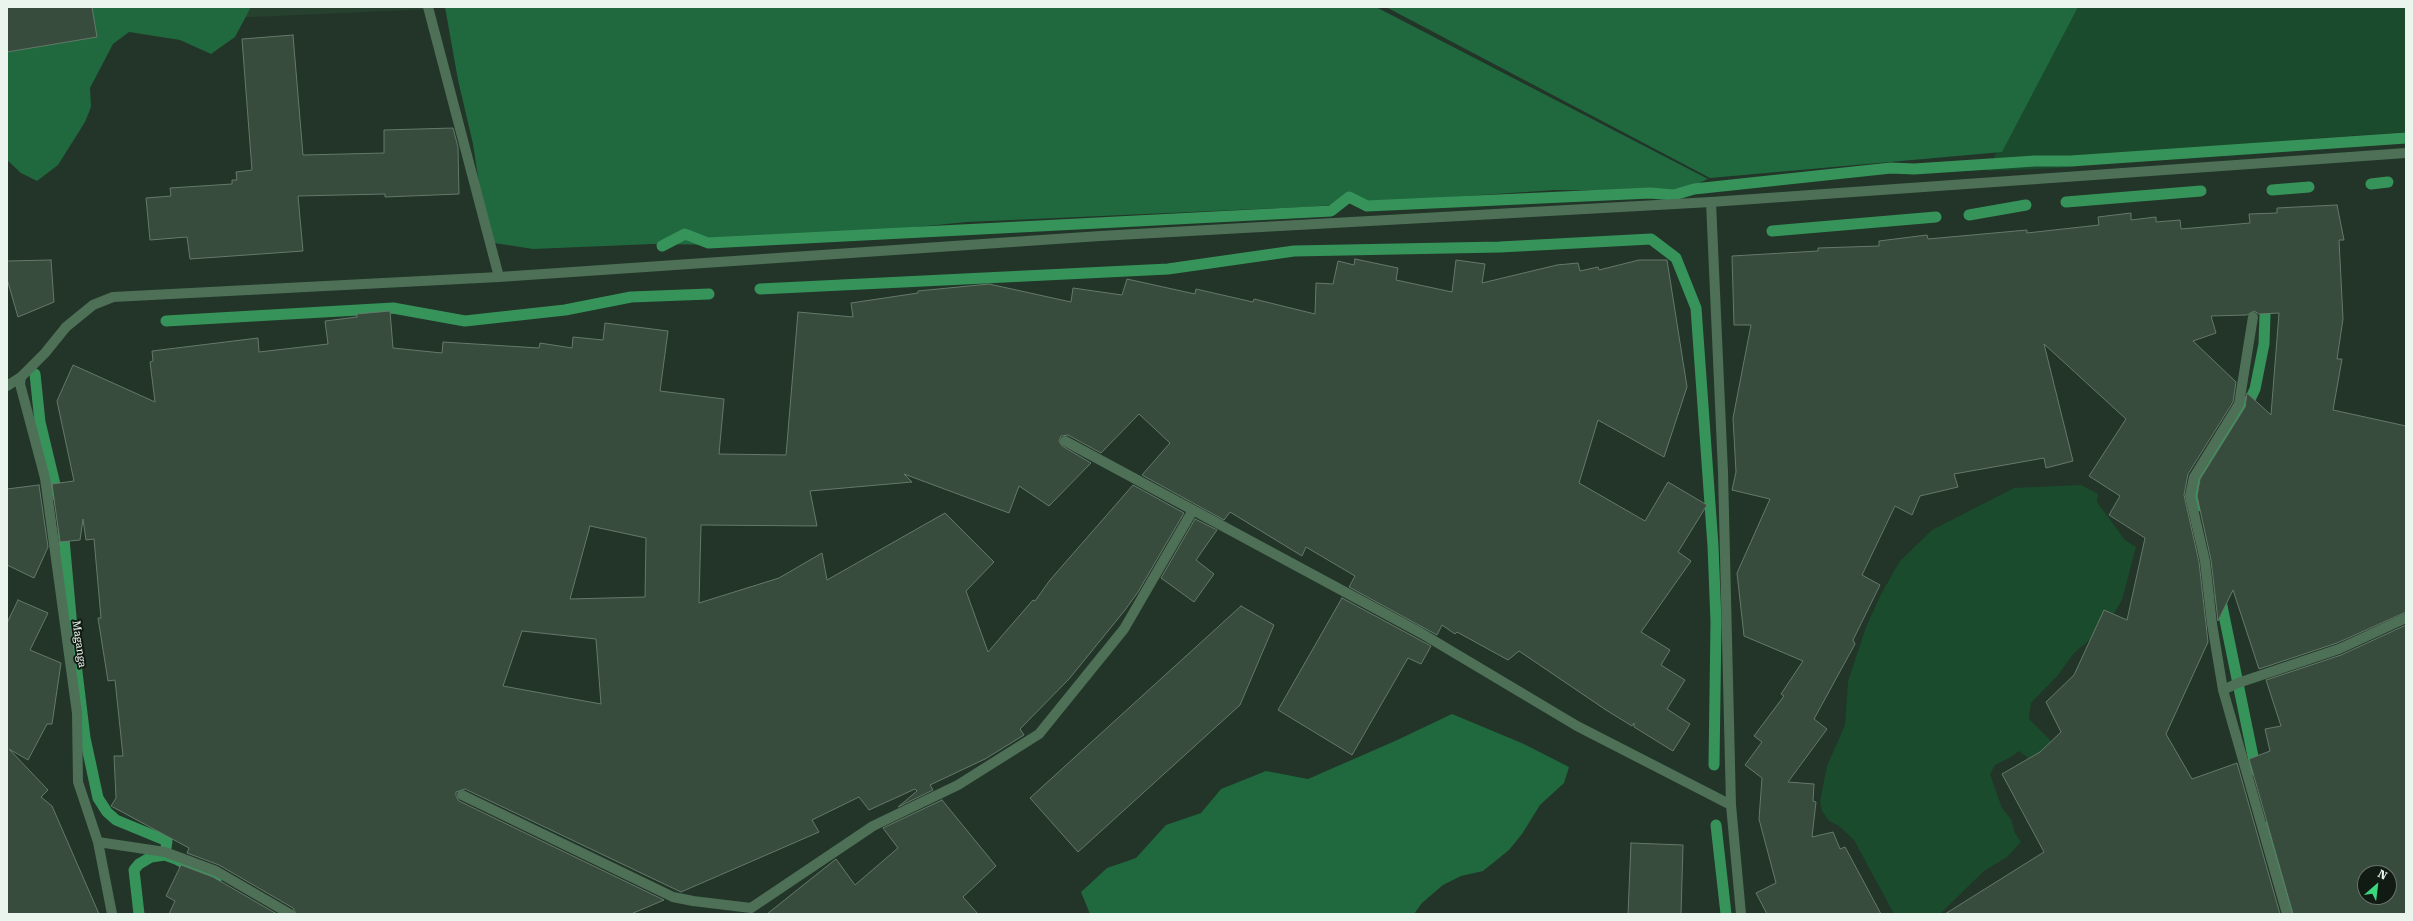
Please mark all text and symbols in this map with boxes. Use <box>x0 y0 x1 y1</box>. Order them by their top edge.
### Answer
street label: Maganga <box>69 620 89 668</box>
north arrow <box>2357 865 2397 905</box>
text: N <box>2376 867 2389 883</box>

